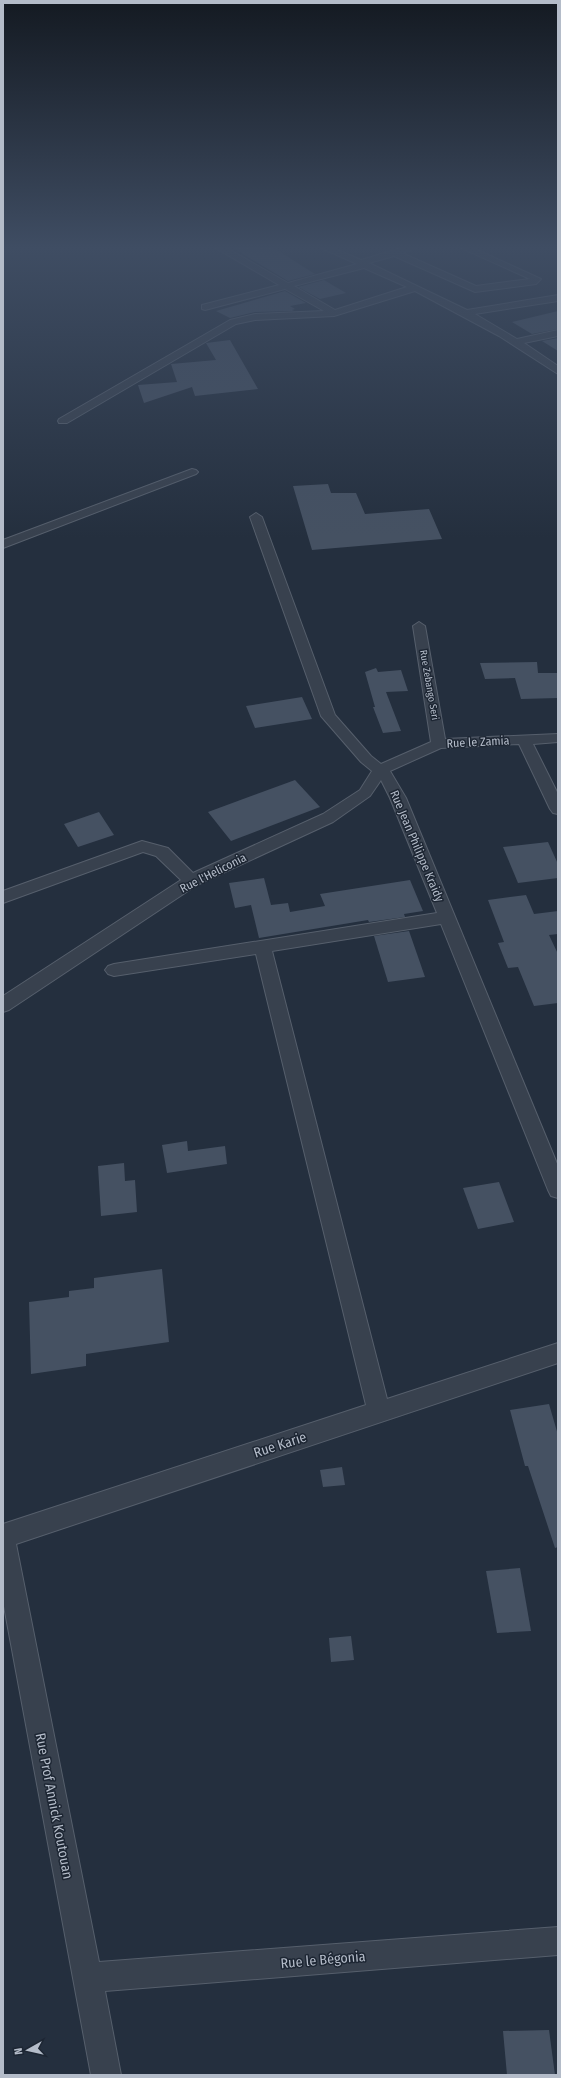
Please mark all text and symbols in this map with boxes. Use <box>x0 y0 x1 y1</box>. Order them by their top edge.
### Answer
street label: Rue Zebango Seri <box>417 649 441 721</box>
street label: Rue le Zamia <box>446 733 510 751</box>
street label: Rue Jean Philippe Kraidy <box>387 788 447 904</box>
street label: Rue l'Heliconia <box>177 850 249 896</box>
street label: Rue Karie <box>251 1428 309 1462</box>
street label: Rue Prof Annick Koutouan <box>32 1732 76 1880</box>
street label: Rue le Bégonia <box>280 1948 366 1972</box>
north arrow <box>8 2030 48 2070</box>
text: N <box>12 2047 25 2055</box>

